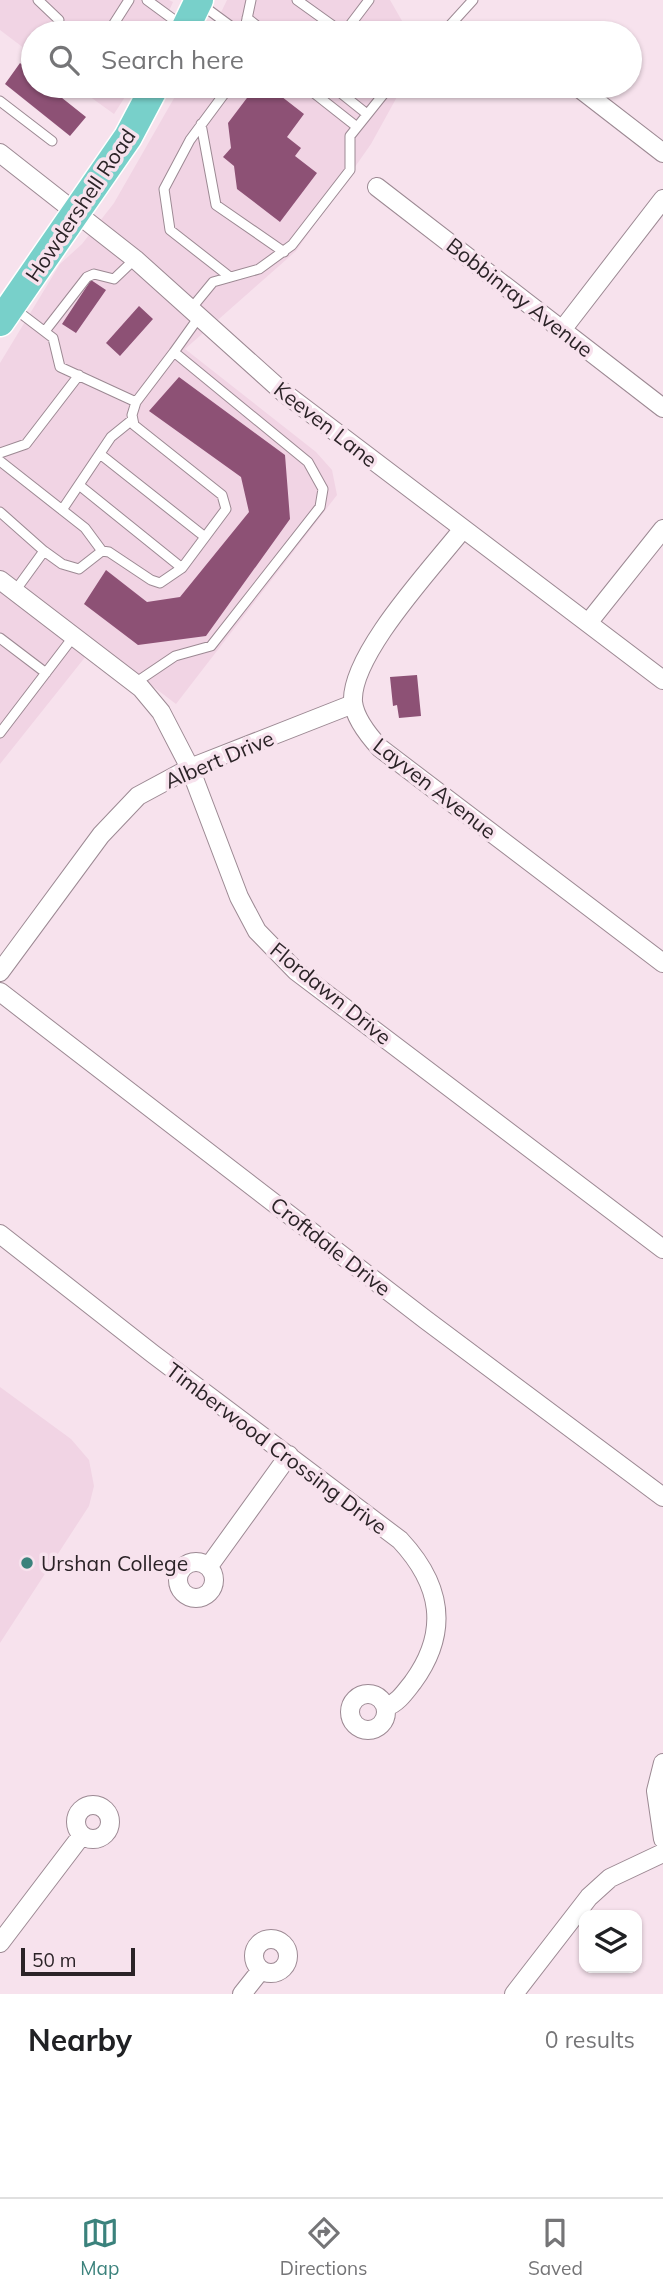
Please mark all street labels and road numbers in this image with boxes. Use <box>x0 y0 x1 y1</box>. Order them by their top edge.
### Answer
street label: Howdershell Road <box>19 124 141 286</box>
street label: Bobbinray Avenue <box>442 232 598 362</box>
street label: Keeven Lane <box>269 376 383 472</box>
street label: Albert Drive <box>160 724 278 794</box>
street label: Layven Avenue <box>368 732 502 844</box>
street label: Flordawn Drive <box>265 936 397 1050</box>
street label: Croftdale Drive <box>266 1191 396 1301</box>
street label: Timberwood Crossing Drive <box>162 1357 392 1539</box>

